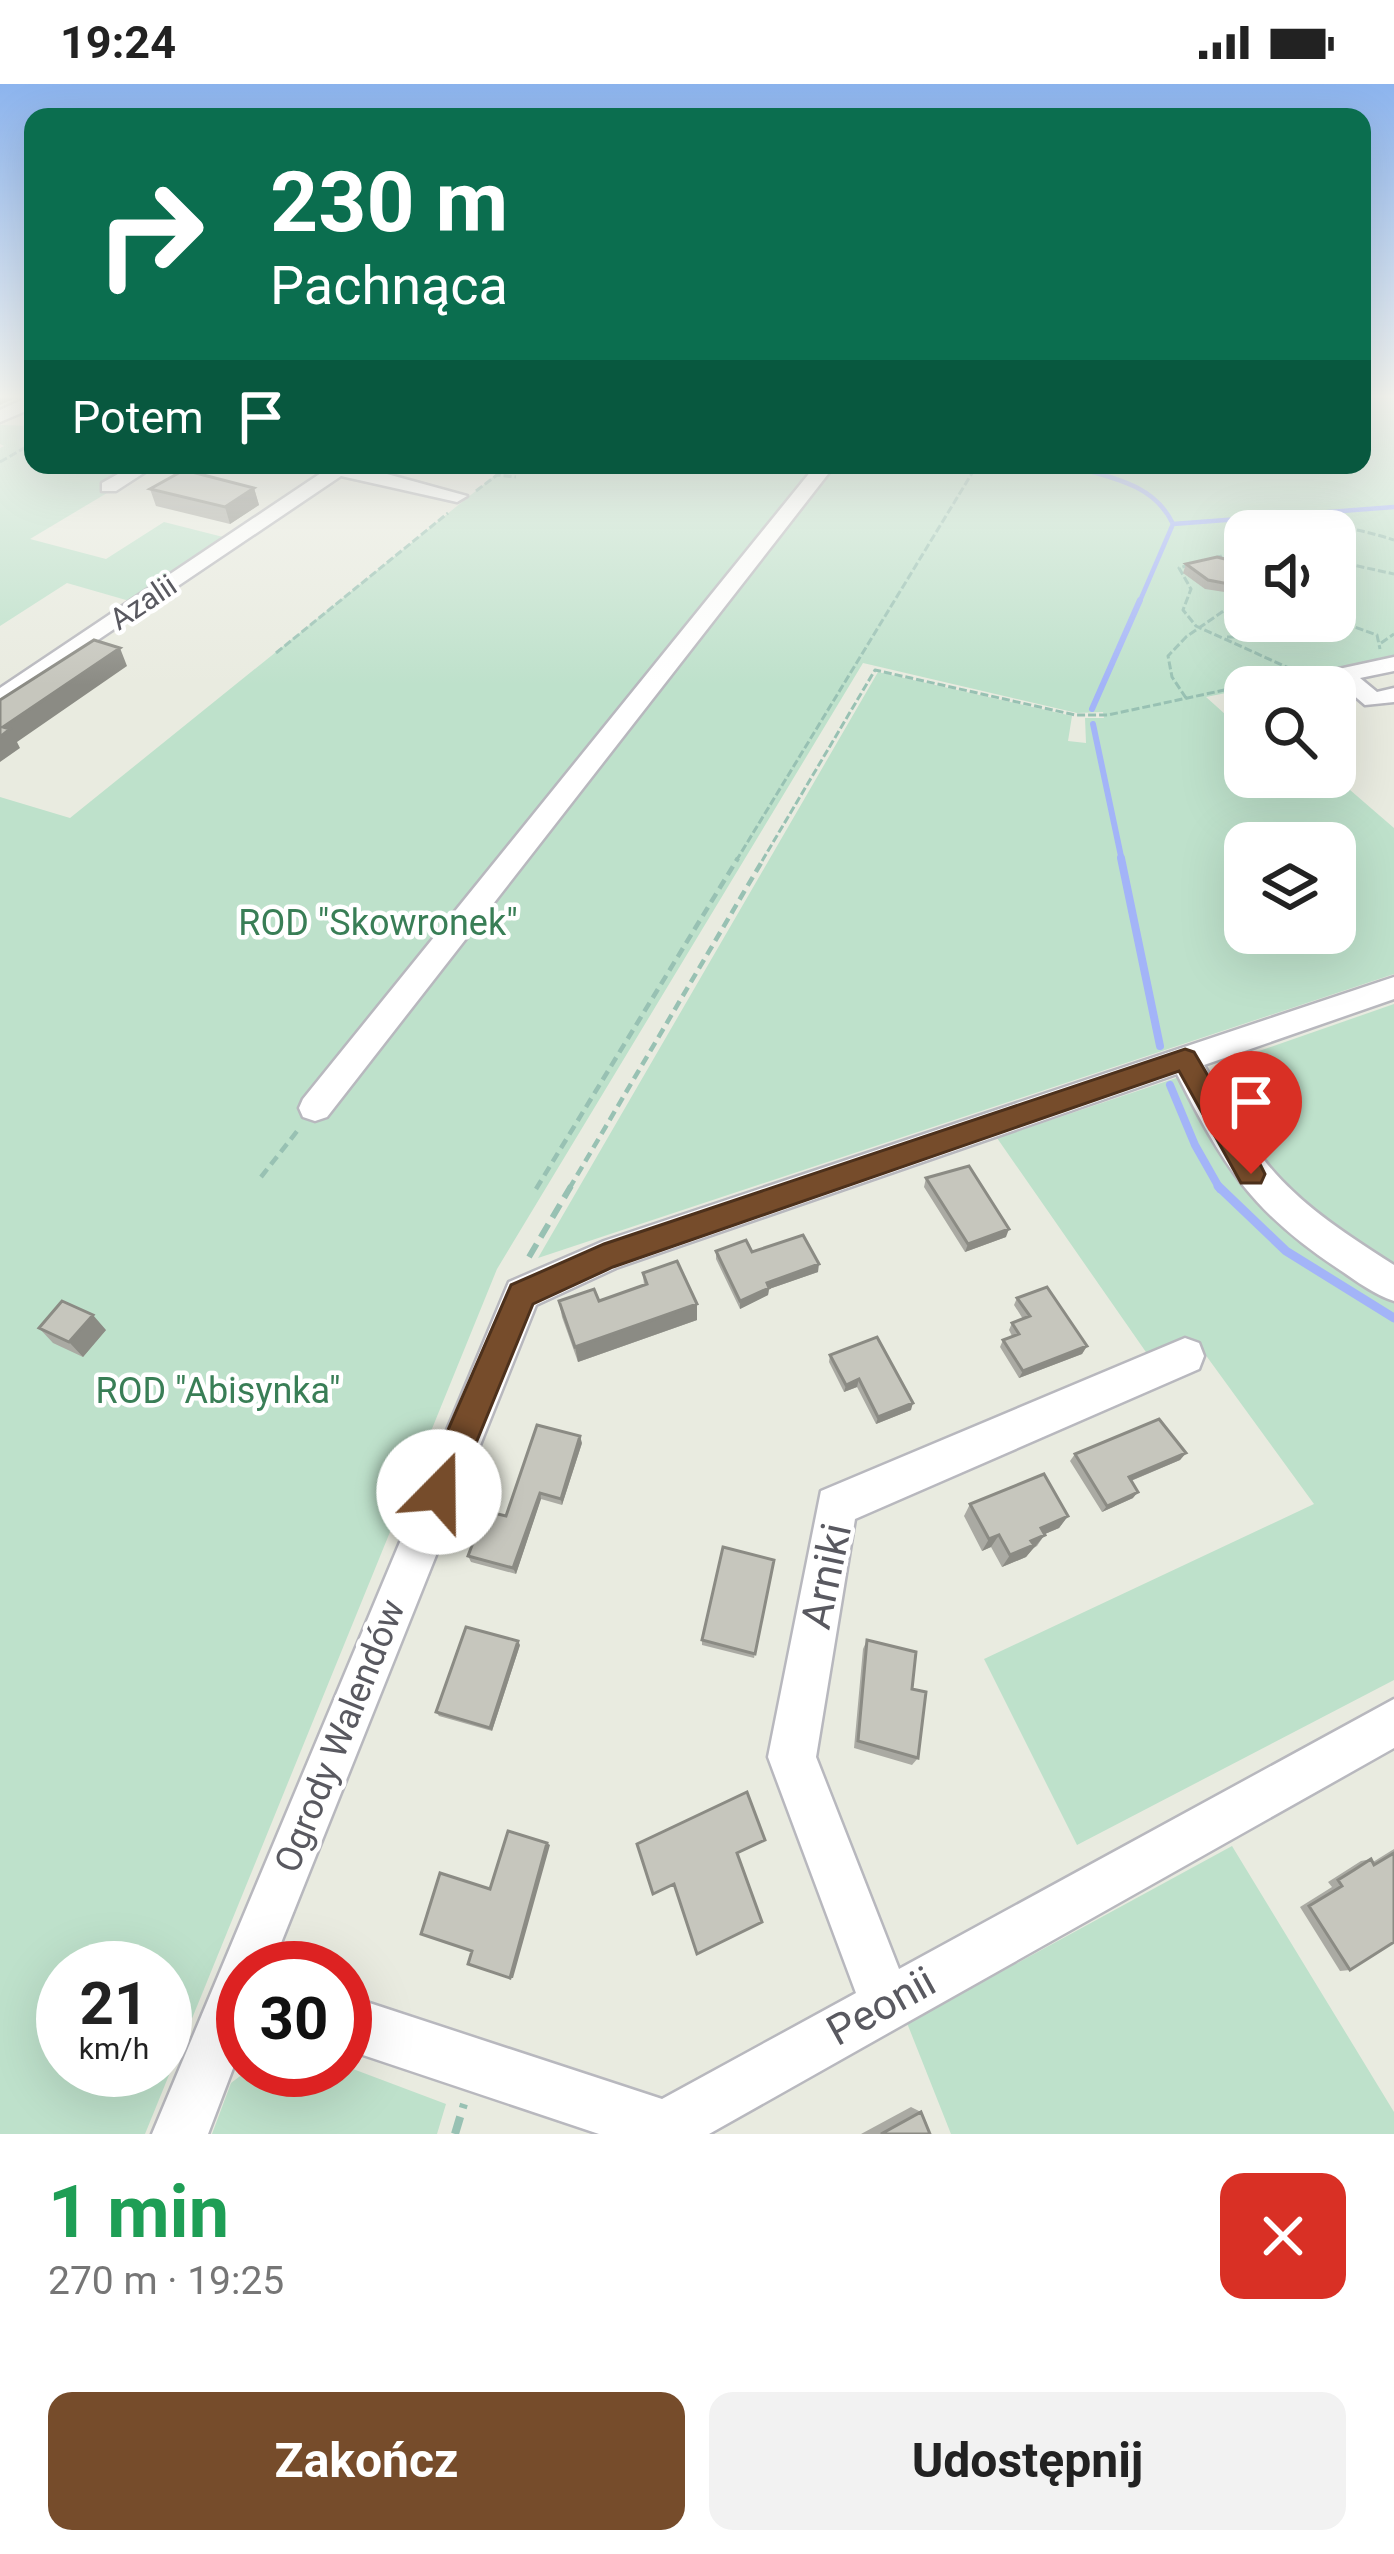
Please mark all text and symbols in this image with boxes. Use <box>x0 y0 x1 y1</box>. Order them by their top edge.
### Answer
text: 19:24 <box>60 16 176 69</box>
text: 230 m <box>270 153 508 252</box>
icon: right <box>72 156 228 312</box>
text: Pachnąca <box>270 254 508 317</box>
icon: arrive <box>228 384 294 450</box>
text: Potem <box>72 391 204 444</box>
map controls <box>1224 510 1356 954</box>
button: sound <box>1224 510 1356 642</box>
street label: Azalii <box>103 567 183 637</box>
button: search <box>1224 666 1356 798</box>
button: layers <box>1224 822 1356 954</box>
park label: ROD "Skowronek" <box>238 902 518 944</box>
pin <box>1200 1051 1302 1174</box>
icon: arrive <box>1218 1069 1284 1135</box>
park label: ROD "Abisynka" <box>95 1370 341 1412</box>
position arrow <box>376 1429 502 1555</box>
street label: Arniki <box>791 1519 861 1633</box>
street label: Ogrody Walendów <box>266 1594 414 1878</box>
speed limit sign: 30 <box>216 1941 372 2097</box>
street label: Peonii <box>818 1956 944 2056</box>
text: 21 <box>80 1968 148 2039</box>
text: km/h <box>79 2031 149 2066</box>
text: 1 min <box>48 2170 229 2255</box>
button: close <box>1220 2173 1346 2299</box>
text: 270 m · 19:25 <box>48 2258 284 2304</box>
button: Zakończ <box>48 2392 685 2530</box>
button: Udostępnij <box>709 2392 1346 2530</box>

